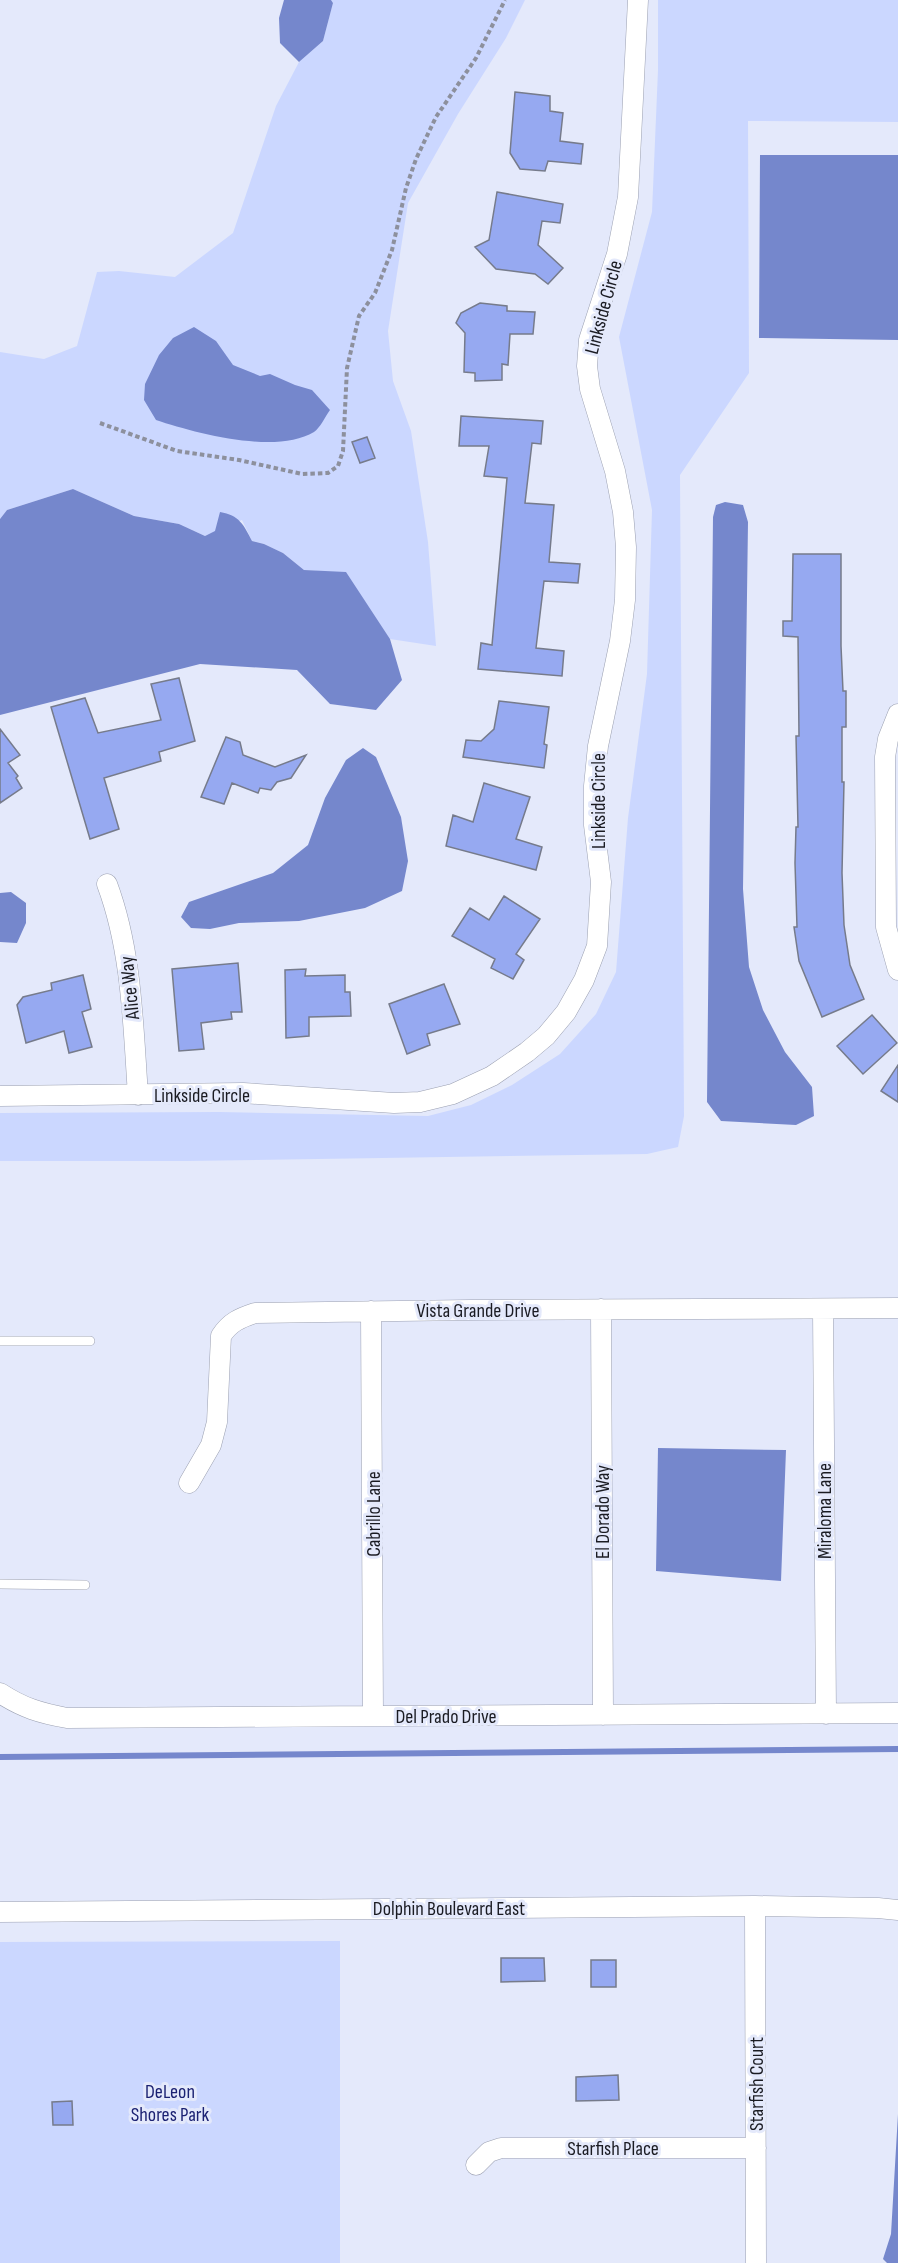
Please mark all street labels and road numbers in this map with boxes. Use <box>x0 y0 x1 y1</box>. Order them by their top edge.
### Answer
street label: Linkside Circle <box>580 258 628 357</box>
street label: Linkside Circle <box>587 753 611 849</box>
street label: Alice Way <box>115 955 145 1022</box>
street label: Linkside Circle <box>154 1084 250 1108</box>
street label: Vista Grande Drive <box>417 1299 539 1323</box>
street label: Miraloma Lane <box>813 1463 837 1559</box>
street label: El Dorado Way <box>591 1465 615 1559</box>
street label: Cabrillo Lane <box>362 1471 386 1557</box>
street label: Del Prado Drive <box>395 1705 497 1729</box>
street label: Dolphin Boulevard East <box>373 1897 525 1921</box>
street label: Starfish Court <box>745 2037 769 2131</box>
street label: Starfish Place <box>567 2137 659 2161</box>

